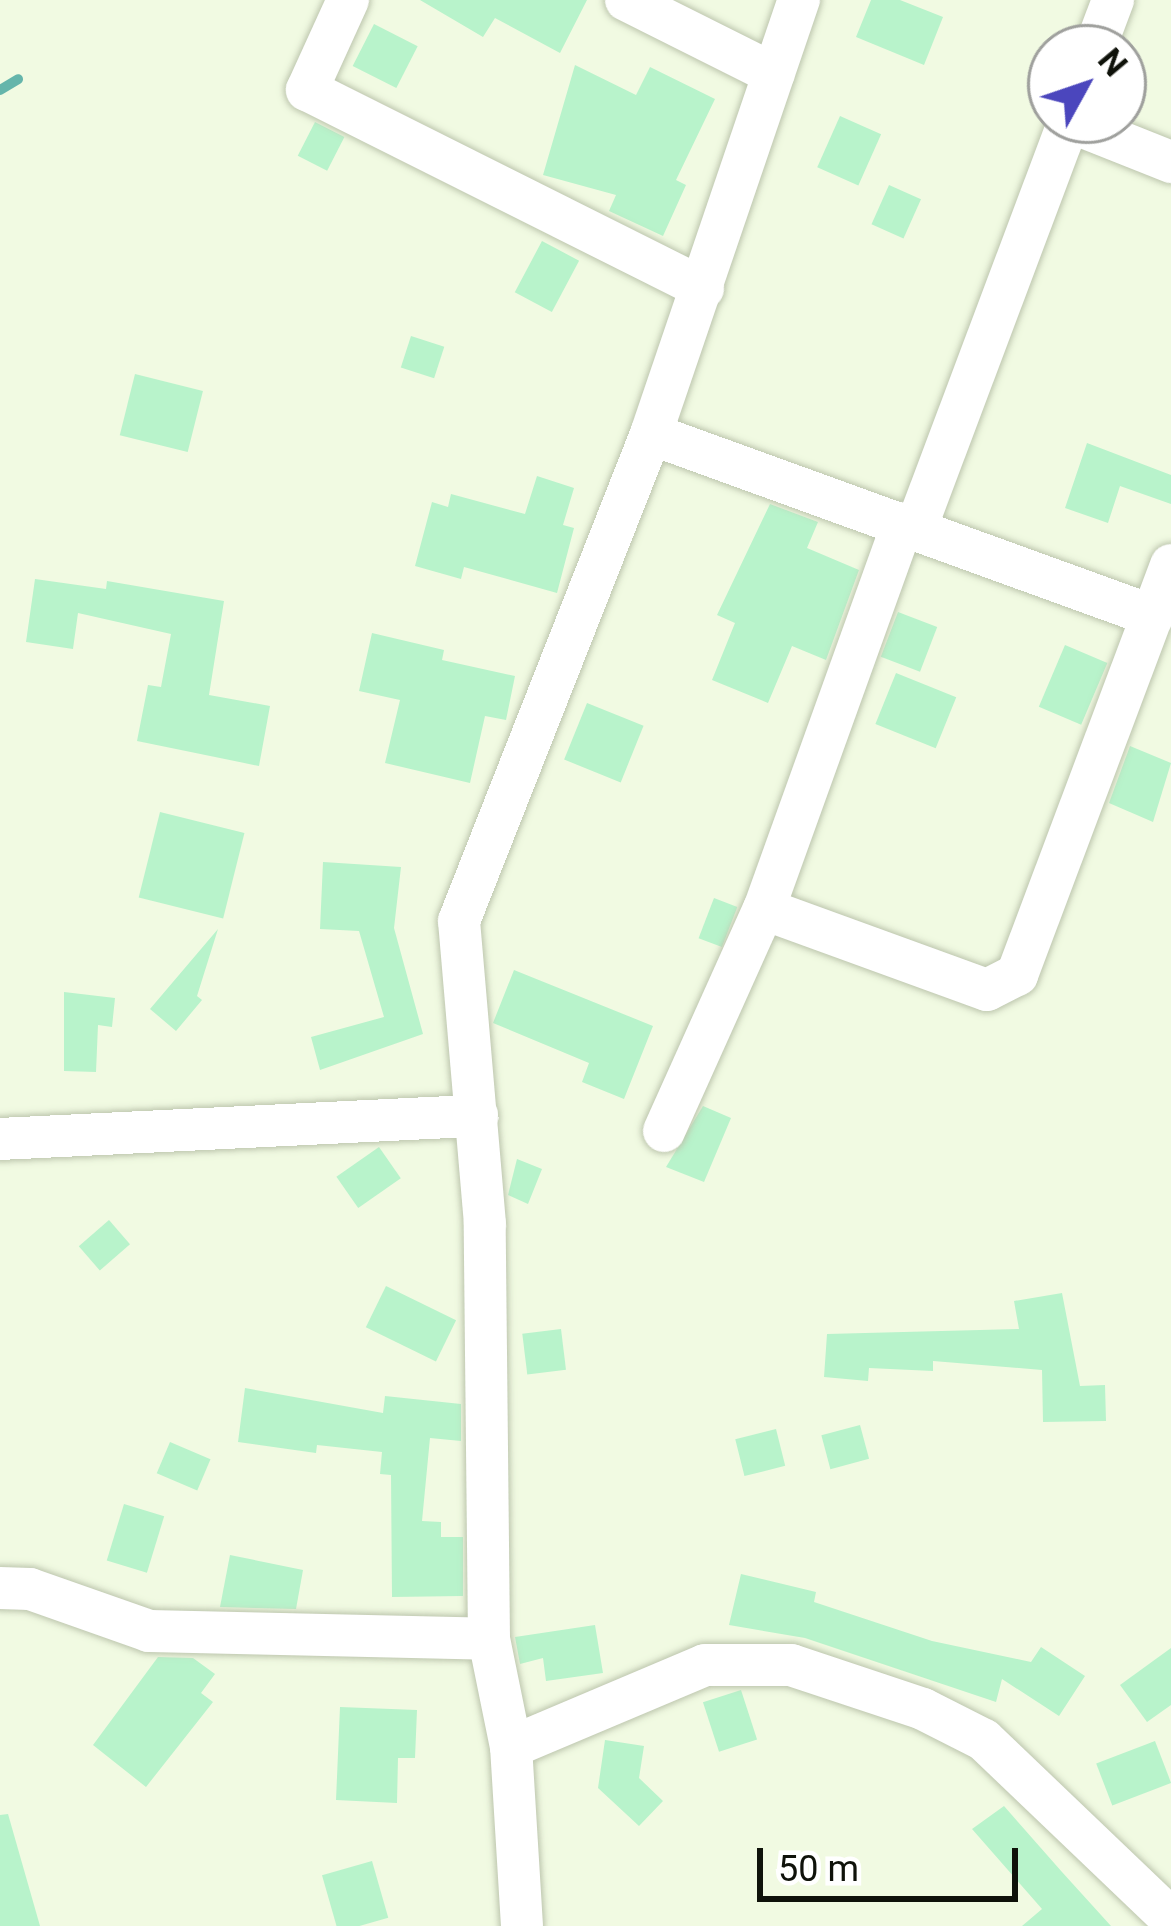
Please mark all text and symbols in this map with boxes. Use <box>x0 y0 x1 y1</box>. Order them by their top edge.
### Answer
north arrow <box>1027 24 1147 144</box>
text: N <box>1090 41 1135 84</box>
scale bar <box>763 1824 1024 1898</box>
text: 50 m <box>778 1848 859 1890</box>

